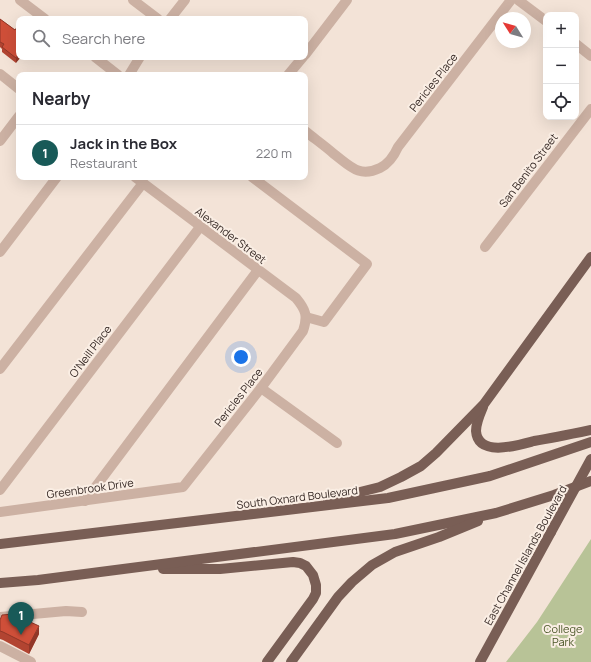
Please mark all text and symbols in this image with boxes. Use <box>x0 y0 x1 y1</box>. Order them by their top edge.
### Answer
north arrow <box>495 12 531 48</box>
map controls <box>543 12 579 120</box>
button: + <box>543 12 579 48</box>
search box <box>16 16 308 60</box>
icon: search <box>30 27 52 49</box>
text: Search here <box>62 28 145 49</box>
button: − <box>543 48 579 84</box>
street label: Pericles Place <box>405 49 461 114</box>
button: locate <box>543 84 579 120</box>
text: Nearby <box>32 87 90 110</box>
street label: San Benito Street <box>495 130 561 210</box>
text: Jack in the Box <box>70 133 177 154</box>
text: 1 <box>42 144 48 162</box>
text: 220 m <box>256 144 292 162</box>
text: Restaurant <box>70 154 137 172</box>
street label: Alexander Street <box>192 203 270 267</box>
street label: O'Neill Place <box>65 321 115 380</box>
your location <box>231 347 251 367</box>
street label: Pericles Place <box>210 364 266 429</box>
street label: Greenbrook Drive <box>46 474 135 502</box>
street label: South Oxnard Boulevard <box>236 482 358 512</box>
street label: East Channel Islands Boulevard <box>480 482 570 628</box>
pin: 1 <box>8 602 34 635</box>
park label: College Park <box>544 621 583 649</box>

